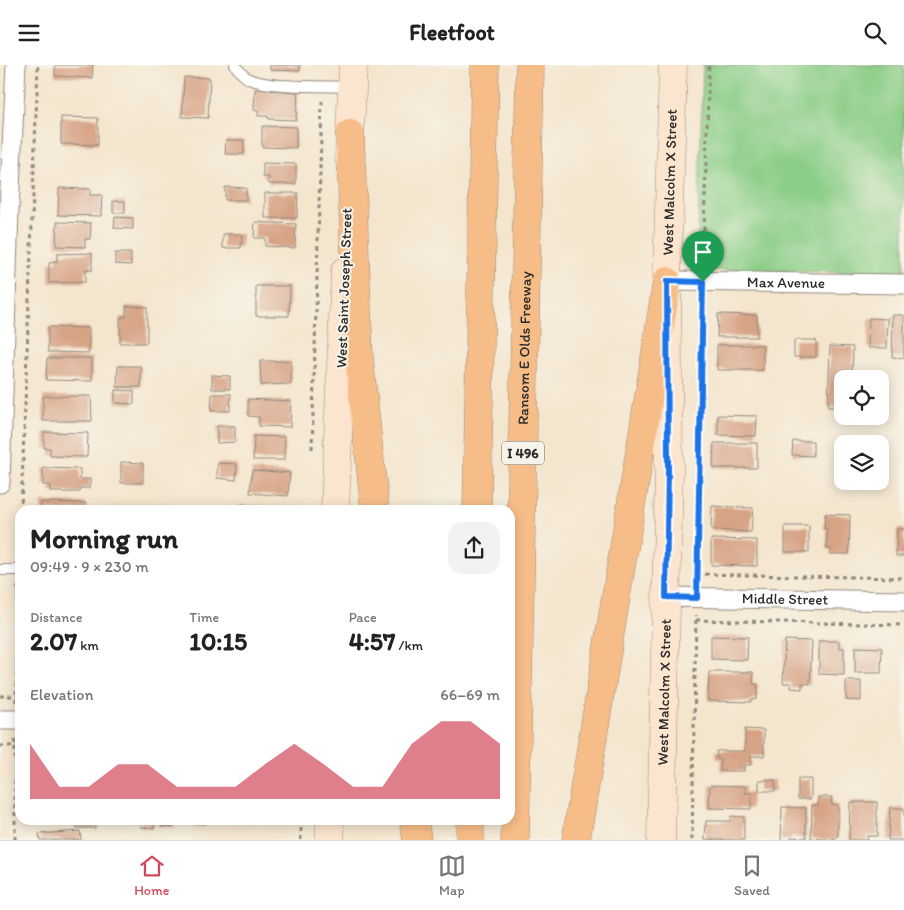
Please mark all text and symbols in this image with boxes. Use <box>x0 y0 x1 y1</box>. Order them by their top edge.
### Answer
icon: menu <box>15 19 43 47</box>
text: Fleetfoot <box>409 19 495 46</box>
icon: search <box>861 19 889 47</box>
street label: West Malcolm X Street <box>659 108 681 256</box>
street label: West Saint Joseph Street <box>332 207 356 368</box>
pin <box>682 231 724 282</box>
icon: arrive <box>689 238 717 266</box>
street label: Ransom E Olds Freeway <box>514 271 535 425</box>
street label: Max Avenue <box>747 273 825 292</box>
map controls <box>834 370 889 490</box>
button: locate <box>834 370 889 425</box>
button: layers <box>834 435 889 490</box>
road number: I 496 <box>502 441 544 464</box>
text: Morning run <box>30 521 178 555</box>
button: share <box>448 522 500 574</box>
text: 09:49 · 9 × 230 m <box>30 557 149 576</box>
street label: Middle Street <box>742 589 829 609</box>
text: Distance <box>30 609 82 626</box>
text: Time <box>189 609 219 626</box>
text: Pace <box>349 609 377 626</box>
street label: West Malcolm X Street <box>654 618 675 765</box>
text: 2.07 <box>30 626 77 656</box>
text: 10:15 <box>189 626 247 656</box>
text: 4:57 <box>349 626 395 656</box>
text: km <box>77 637 99 654</box>
text: /km <box>395 637 423 654</box>
text: Elevation <box>30 685 94 704</box>
text: 66–69 m <box>440 685 500 704</box>
tab: Home <box>134 852 169 899</box>
tab: Map <box>438 852 466 899</box>
tab: Saved <box>734 852 770 899</box>

